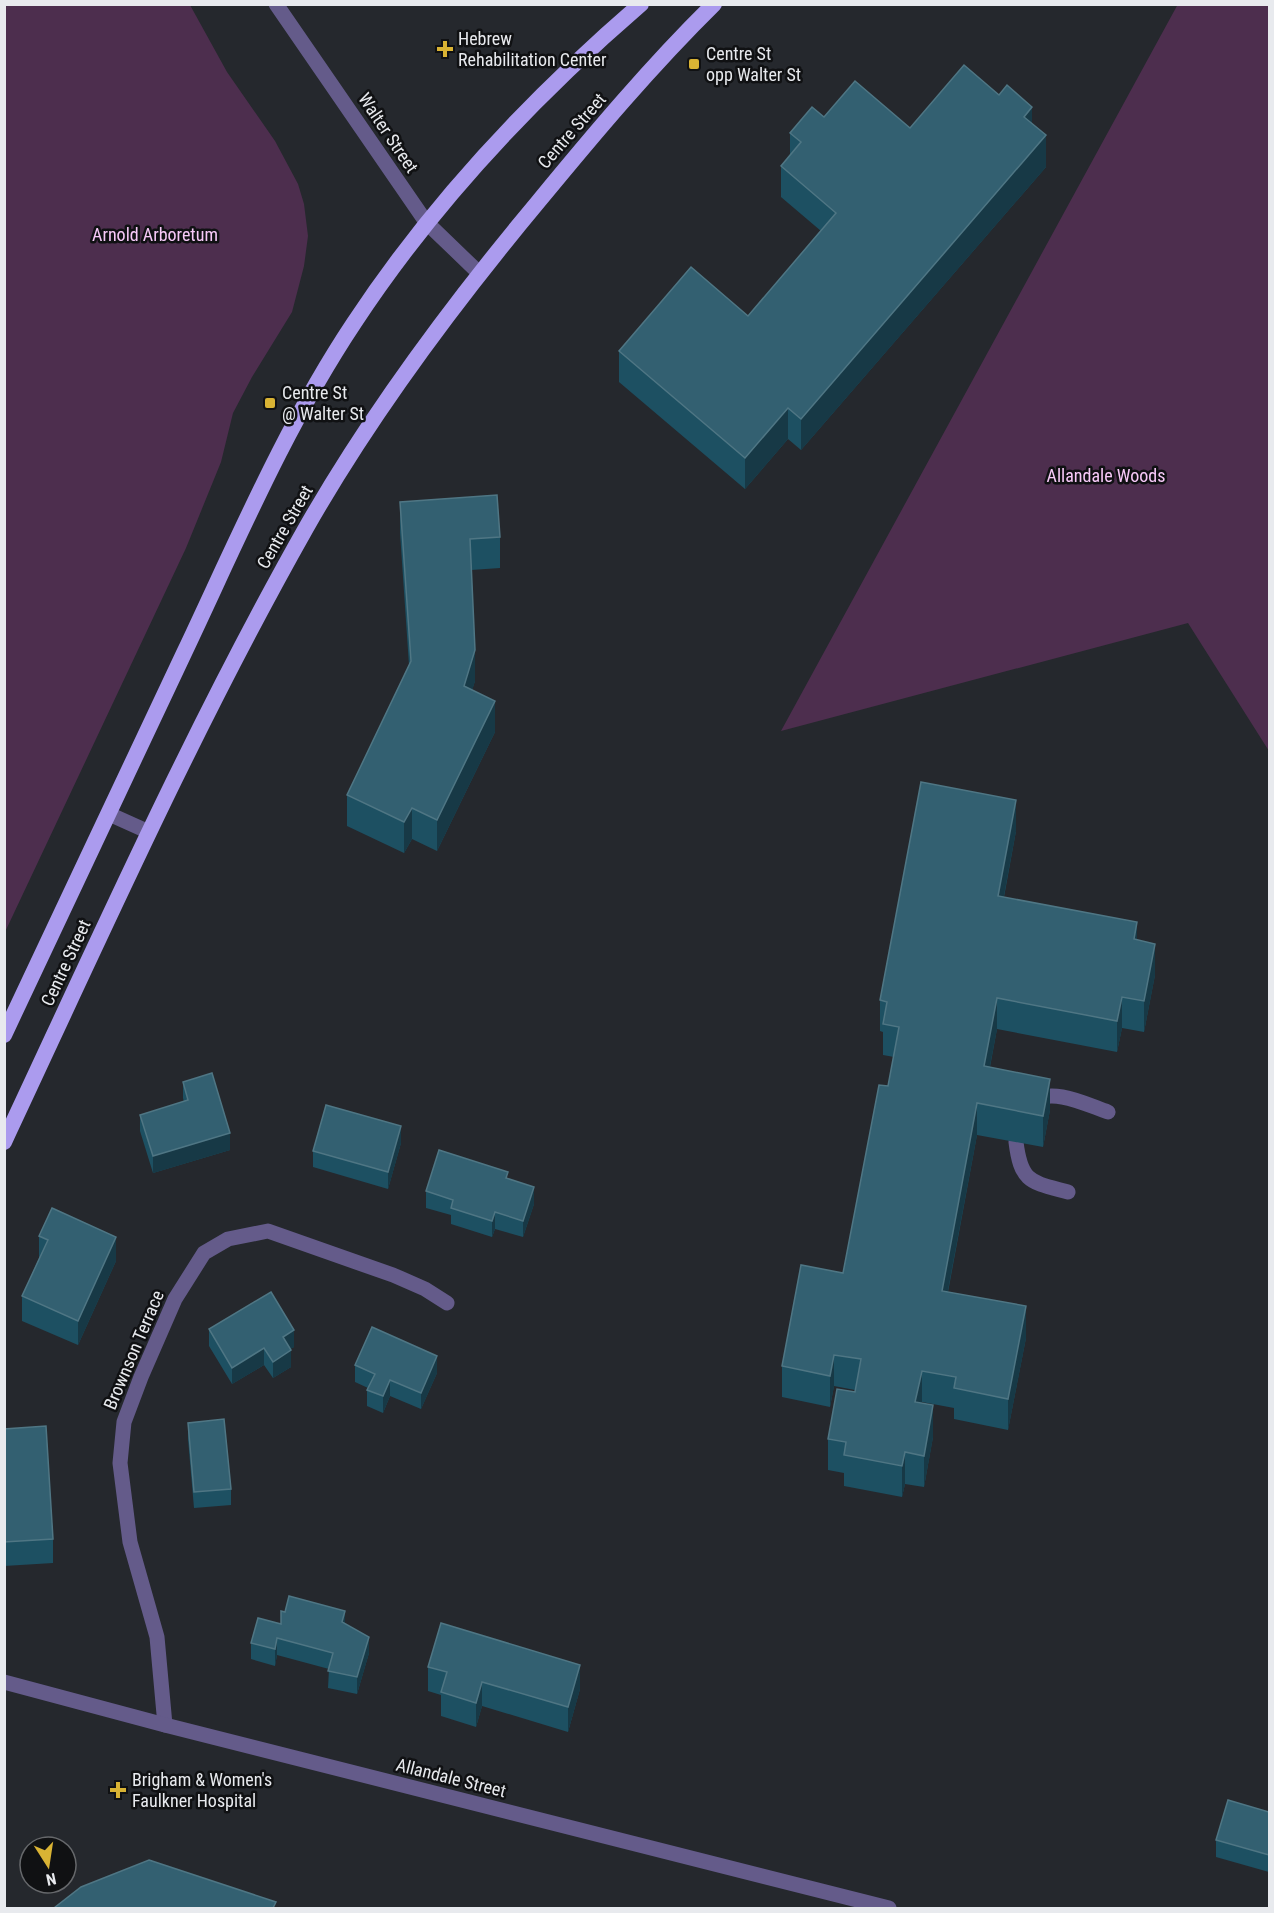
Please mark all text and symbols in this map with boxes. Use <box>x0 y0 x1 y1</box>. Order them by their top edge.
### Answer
place label: Hebrew Rehabilitation Center <box>458 28 607 70</box>
marker: Hebrew Rehabilitation Center <box>436 40 454 58</box>
place label: Centre St opp Walter St <box>706 43 801 85</box>
marker: Centre St opp Walter St <box>687 57 701 71</box>
street label: Walter Street <box>354 89 423 177</box>
street label: Centre Street <box>533 89 610 173</box>
park label: Arnold Arboretum <box>92 224 218 245</box>
place label: Centre St @ Walter St <box>282 382 364 424</box>
marker: Centre St @ Walter St <box>263 396 277 410</box>
park label: Allandale Woods <box>1047 465 1165 486</box>
street label: Centre Street <box>252 481 317 572</box>
street label: Centre Street <box>36 916 95 1009</box>
street label: Brownson Terrace <box>99 1287 168 1412</box>
street label: Allandale Street <box>394 1754 508 1801</box>
place label: Brigham & Women's Faulkner Hospital <box>132 1769 272 1811</box>
marker: Brigham & Women's Faulkner Hospital <box>109 1781 127 1799</box>
north arrow <box>18 1835 78 1895</box>
text: N <box>44 1869 58 1889</box>

